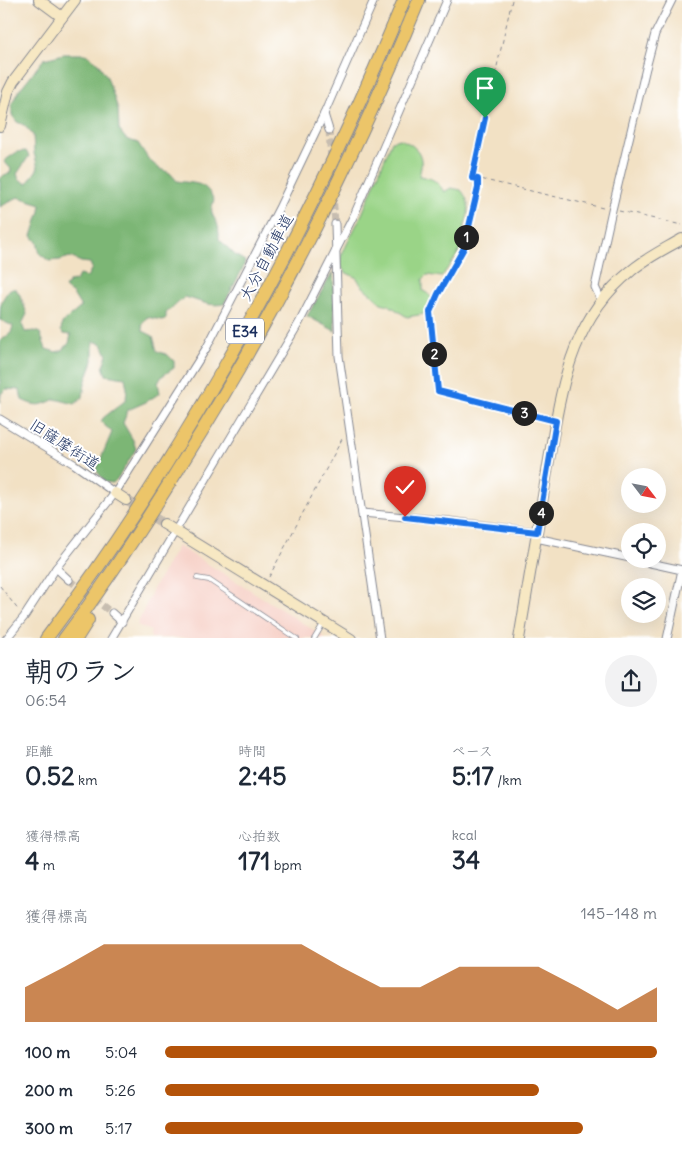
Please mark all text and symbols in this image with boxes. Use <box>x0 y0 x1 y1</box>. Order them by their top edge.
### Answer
pin <box>464 67 506 118</box>
icon: arrive <box>471 74 499 102</box>
street label: 大分自動車道 <box>235 210 297 304</box>
pin: 1 <box>454 224 478 250</box>
text: 1 <box>464 228 469 246</box>
road number: E34 <box>226 318 264 344</box>
pin: 2 <box>422 342 446 366</box>
text: 2 <box>431 345 438 363</box>
pin: 3 <box>512 400 536 426</box>
text: 3 <box>521 404 528 422</box>
street label: 旧薩摩街道 <box>26 414 104 474</box>
pin <box>384 466 426 517</box>
north arrow <box>621 468 666 512</box>
map controls <box>621 468 666 623</box>
icon: check <box>391 473 419 501</box>
pin: 4 <box>528 500 554 526</box>
text: 4 <box>537 504 546 522</box>
button: locate <box>621 523 666 568</box>
button: layers <box>621 578 666 623</box>
text: 朝のラン <box>25 653 137 689</box>
button: share <box>605 655 657 707</box>
text: 06:54 <box>25 690 67 710</box>
text: 距離 <box>25 742 53 760</box>
text: 時間 <box>238 742 266 760</box>
text: ペース <box>452 742 493 760</box>
text: 0.52 <box>25 760 75 792</box>
text: 2:45 <box>238 760 287 792</box>
text: 5:17 <box>452 760 494 792</box>
text: km <box>75 771 97 789</box>
text: /km <box>494 771 522 789</box>
text: kcal <box>452 826 477 844</box>
text: 獲得標高 <box>25 827 81 845</box>
text: 心拍数 <box>238 827 280 845</box>
text: 34 <box>452 844 480 876</box>
text: 4 <box>25 845 39 877</box>
text: 171 <box>238 845 270 877</box>
text: m <box>39 856 55 874</box>
text: bpm <box>270 856 302 874</box>
text: 145–148 m <box>580 903 657 923</box>
text: 獲得標高 <box>25 906 89 926</box>
text: 100 m <box>25 1042 70 1062</box>
text: 5:04 <box>105 1042 138 1062</box>
text: 200 m <box>25 1080 73 1100</box>
text: 5:26 <box>105 1080 136 1100</box>
text: 300 m <box>25 1118 73 1138</box>
text: 5:17 <box>105 1118 132 1138</box>

